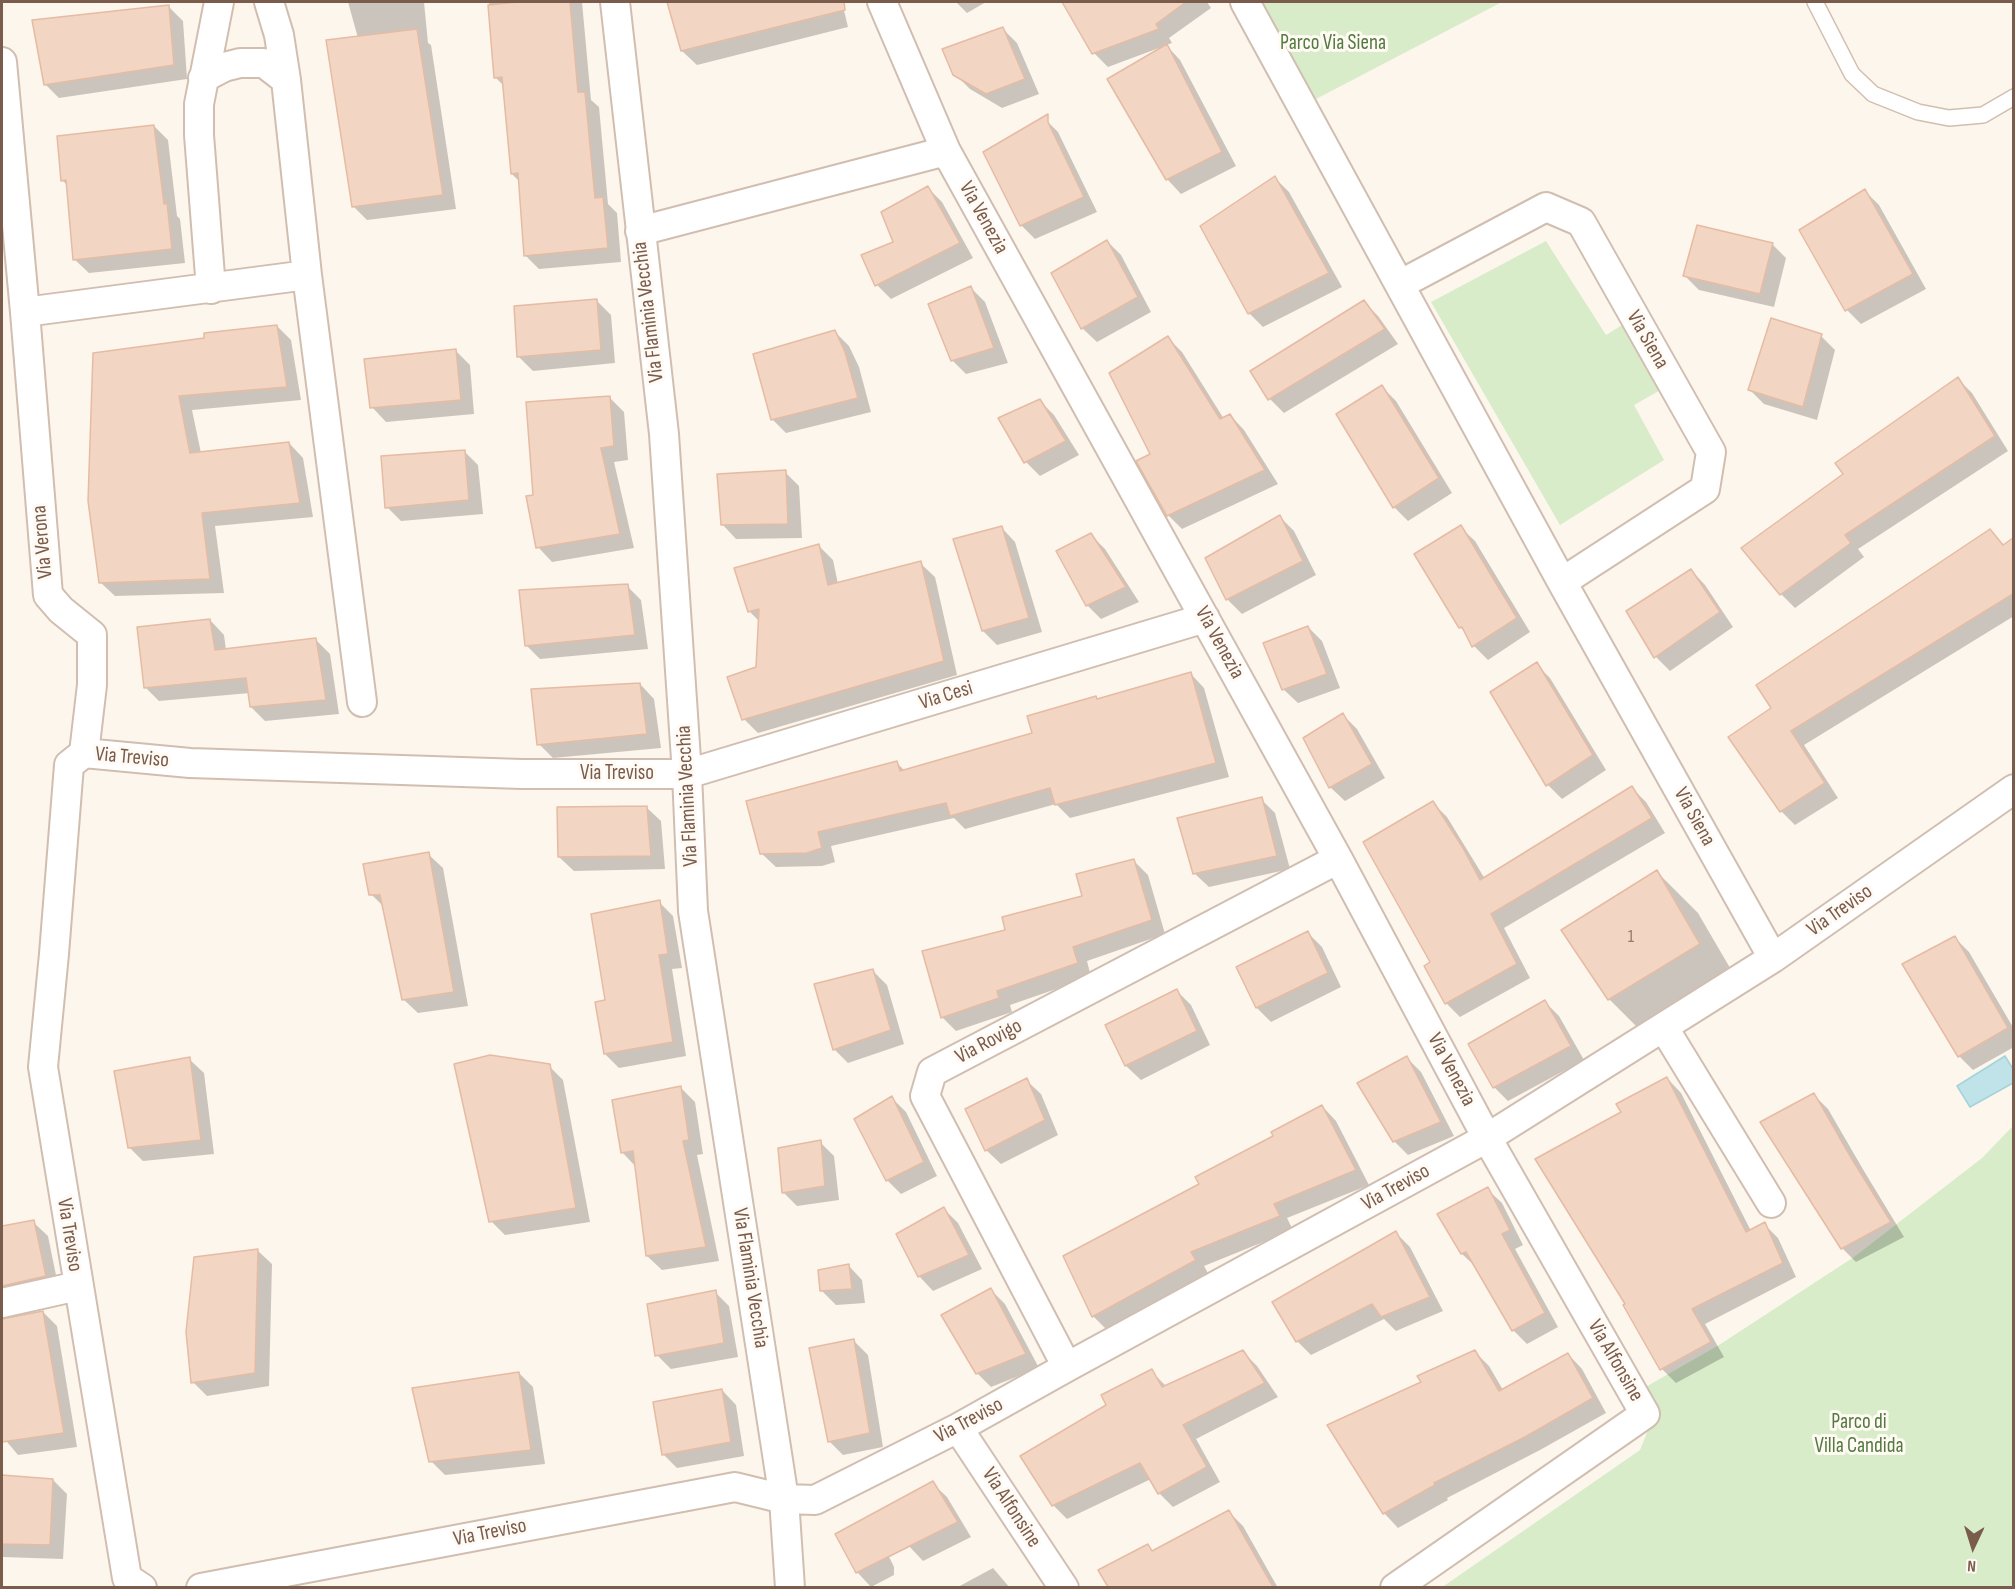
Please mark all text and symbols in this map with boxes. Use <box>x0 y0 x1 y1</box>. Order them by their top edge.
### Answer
park label: Parco Via Siena <box>1280 31 1386 57</box>
street label: Via Venezia <box>953 177 1013 259</box>
street label: Via Flaminia Vecchia <box>628 240 670 384</box>
street label: Via Siena <box>1620 306 1674 374</box>
street label: Via Verona <box>27 504 59 580</box>
street label: Via Venezia <box>1189 602 1249 684</box>
street label: Via Cesi <box>916 676 976 716</box>
street label: Via Flaminia Vecchia <box>672 725 704 867</box>
street label: Via Treviso <box>94 742 170 774</box>
street label: Via Treviso <box>580 761 654 787</box>
street label: Via Siena <box>1668 783 1720 851</box>
street label: Via Treviso <box>1802 879 1878 943</box>
house number: 1 <box>1628 926 1634 948</box>
street label: Via Rovigo <box>951 1014 1027 1070</box>
street label: Via Venezia <box>1421 1029 1481 1111</box>
street label: Via Treviso <box>1358 1159 1434 1217</box>
street label: Via Treviso <box>51 1196 87 1274</box>
street label: Via Flaminia Vecchia <box>726 1206 774 1350</box>
street label: Via Alfonsine <box>1582 1316 1648 1406</box>
street label: Via Treviso <box>930 1392 1008 1450</box>
park label: Parco di Villa Candida <box>1815 1410 1903 1460</box>
street label: Via Alfonsine <box>976 1463 1046 1553</box>
street label: Via Treviso <box>451 1514 529 1552</box>
north arrow <box>1943 1517 2003 1577</box>
text: N <box>1967 1556 1977 1575</box>

